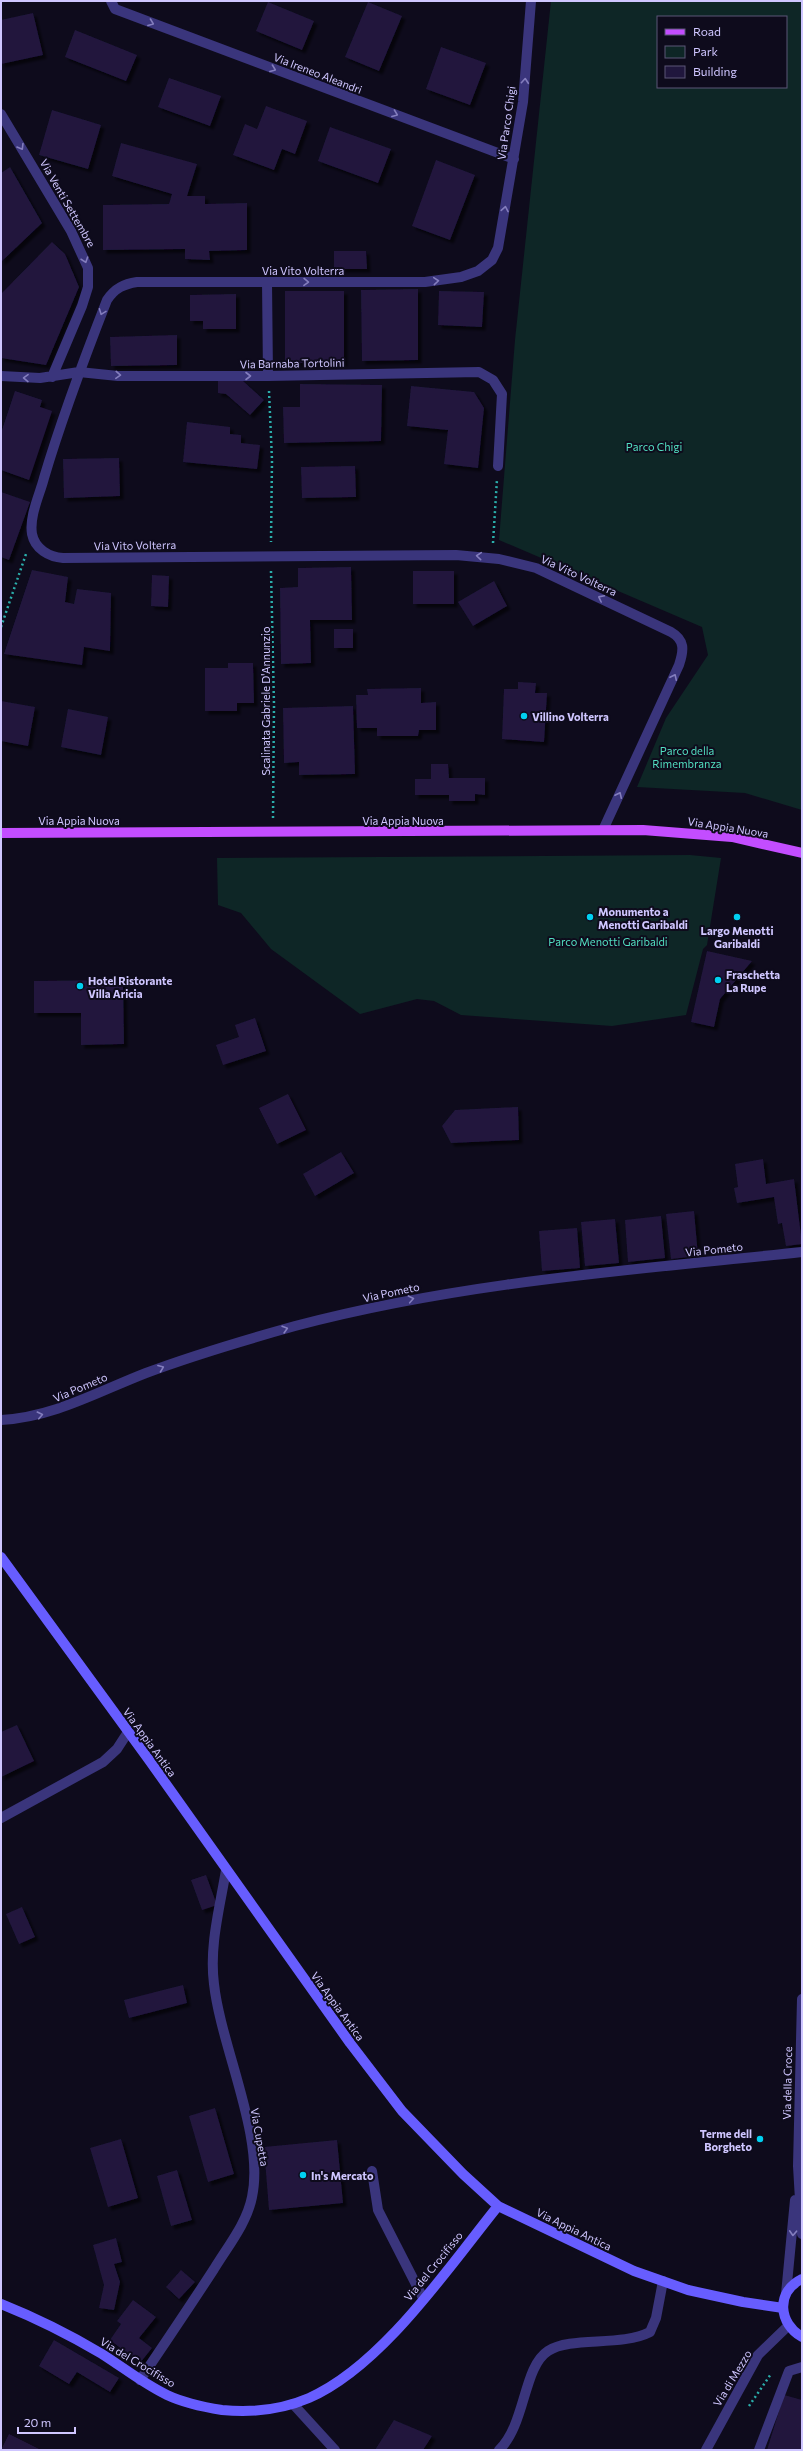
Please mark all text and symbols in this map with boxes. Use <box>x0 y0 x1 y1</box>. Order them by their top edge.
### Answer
legend <box>657 16 787 88</box>
one-way arrow <box>148 18 155 27</box>
text: Road <box>693 24 721 38</box>
text: Park <box>693 44 719 58</box>
street label: Via Ireneo Aleandri <box>272 50 364 96</box>
one-way arrow <box>269 64 276 72</box>
text: Building <box>693 64 737 78</box>
one-way arrow <box>520 78 529 84</box>
street label: Via Parco Chigi <box>494 85 518 161</box>
one-way arrow <box>391 110 398 118</box>
one-way arrow <box>16 143 24 150</box>
street label: Via Venti Settembre <box>37 157 99 250</box>
one-way arrow <box>500 206 509 212</box>
one-way arrow <box>81 256 89 263</box>
street label: Via Vito Volterra <box>262 264 344 277</box>
one-way arrow <box>433 276 439 285</box>
one-way arrow <box>303 278 309 286</box>
one-way arrow <box>99 308 107 315</box>
street label: Via Barnaba Tortolini <box>239 356 345 370</box>
one-way arrow <box>115 371 121 380</box>
one-way arrow <box>245 372 251 380</box>
one-way arrow <box>23 374 29 382</box>
park label: Parco Chigi <box>626 440 682 453</box>
street label: Via Vito Volterra <box>94 538 176 552</box>
one-way arrow <box>476 552 482 561</box>
street label: Via Vito Volterra <box>539 552 619 598</box>
one-way arrow <box>597 595 605 603</box>
street label: Scalinata Gabriele D'Annunzio <box>259 626 272 775</box>
one-way arrow <box>669 674 677 681</box>
place label: Villino Volterra <box>532 710 609 723</box>
marker: Villino Volterra <box>519 711 529 721</box>
park label: Parco della Rimembranza <box>652 744 722 770</box>
one-way arrow <box>614 792 622 799</box>
street label: Via Appia Nuova <box>38 814 120 827</box>
street label: Via Appia Nuova <box>362 814 444 827</box>
street label: Via Appia Nuova <box>687 814 769 840</box>
place label: Monumento a Menotti Garibaldi <box>598 905 688 931</box>
marker: Monumento a Menotti Garibaldi <box>585 912 595 922</box>
marker: Largo Menotti Garibaldi <box>732 912 742 922</box>
place label: Largo Menotti Garibaldi <box>701 924 773 950</box>
park label: Parco Menotti Garibaldi <box>548 935 668 948</box>
place label: Fraschetta La Rupe <box>726 968 780 994</box>
place label: Hotel Ristorante Villa Aricia <box>88 974 172 1000</box>
marker: Fraschetta La Rupe <box>713 975 723 985</box>
marker: Hotel Ristorante Villa Aricia <box>75 981 85 991</box>
street label: Via Pometo <box>685 1239 744 1258</box>
street label: Via Pometo <box>361 1280 421 1304</box>
one-way arrow <box>408 1296 414 1304</box>
one-way arrow <box>281 1325 288 1334</box>
one-way arrow <box>157 1364 164 1372</box>
street label: Via Pometo <box>51 1370 110 1404</box>
one-way arrow <box>36 1412 43 1420</box>
street label: Via Appia Antica <box>121 1705 179 1779</box>
street label: Via Appia Antica <box>309 1969 367 2043</box>
street label: Via della Croce <box>780 2046 794 2120</box>
street label: Via Cupetta <box>248 2107 272 2167</box>
place label: Terme dell Borgheto <box>700 2127 752 2153</box>
marker: Terme dell Borgheto <box>755 2134 765 2144</box>
place label: In's Mercato <box>311 2169 374 2182</box>
marker: In's Mercato <box>298 2170 308 2180</box>
street label: Via Appia Antica <box>534 2205 614 2253</box>
street label: Via del Crocifisso <box>401 2228 465 2303</box>
one-way arrow <box>788 2230 797 2236</box>
street label: Via del Crocifisso <box>98 2334 178 2390</box>
street label: Via di Mezzo <box>710 2347 754 2408</box>
scale bar <box>18 2409 75 2435</box>
text: 20 m <box>24 2415 51 2429</box>

